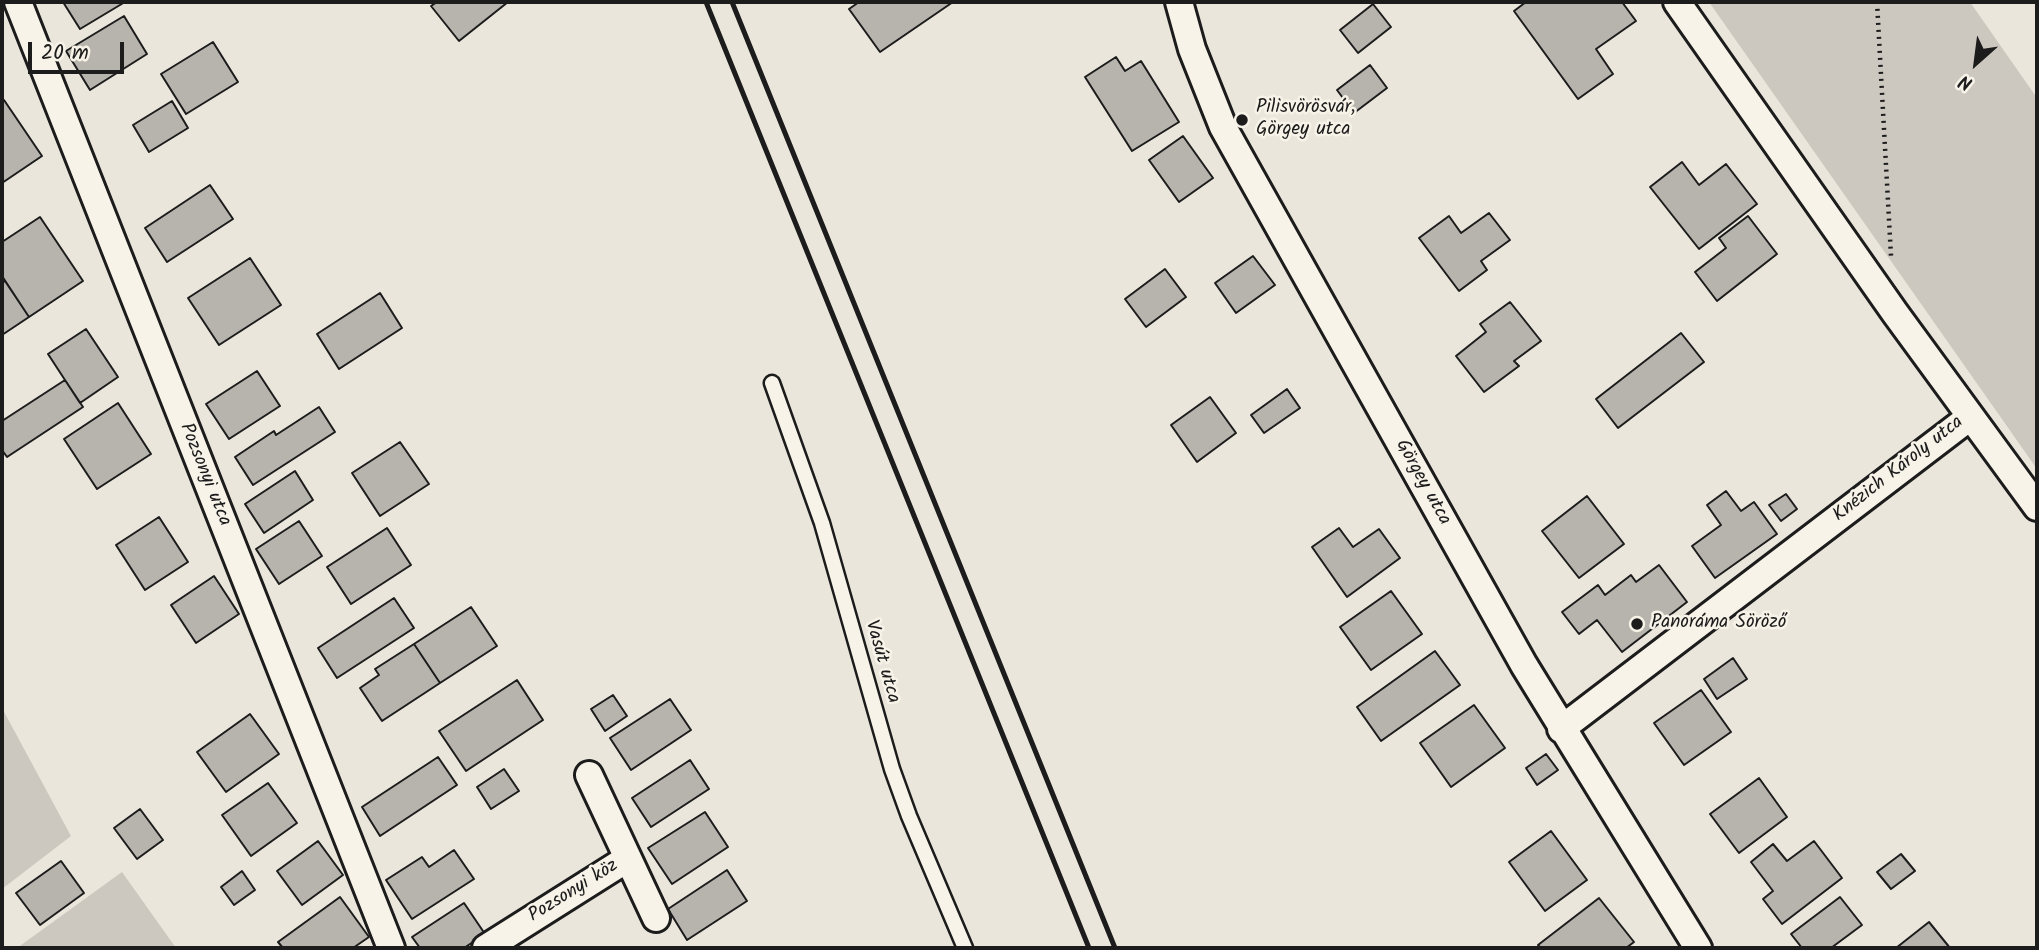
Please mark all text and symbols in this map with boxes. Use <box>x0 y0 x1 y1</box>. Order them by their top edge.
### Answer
scale bar <box>32 28 128 72</box>
north arrow <box>1941 28 2011 98</box>
text: 20 m <box>41 37 89 70</box>
text: N <box>1954 65 1978 98</box>
place label: Pilisvörösvár, Görgey utca <box>1256 98 1355 142</box>
marker: Pilisvörösvár, Görgey utca <box>1234 112 1250 128</box>
street label: Knézich Károly utca <box>1829 412 1969 528</box>
street label: Pozsonyi utca <box>173 420 235 530</box>
street label: Görgey utca <box>1389 436 1455 530</box>
place label: Panoráma Söröző <box>1651 613 1786 635</box>
marker: Panoráma Söröző <box>1629 616 1645 632</box>
street label: Vasút utca <box>858 618 904 706</box>
street label: Pozsonyi köz <box>525 856 623 928</box>

